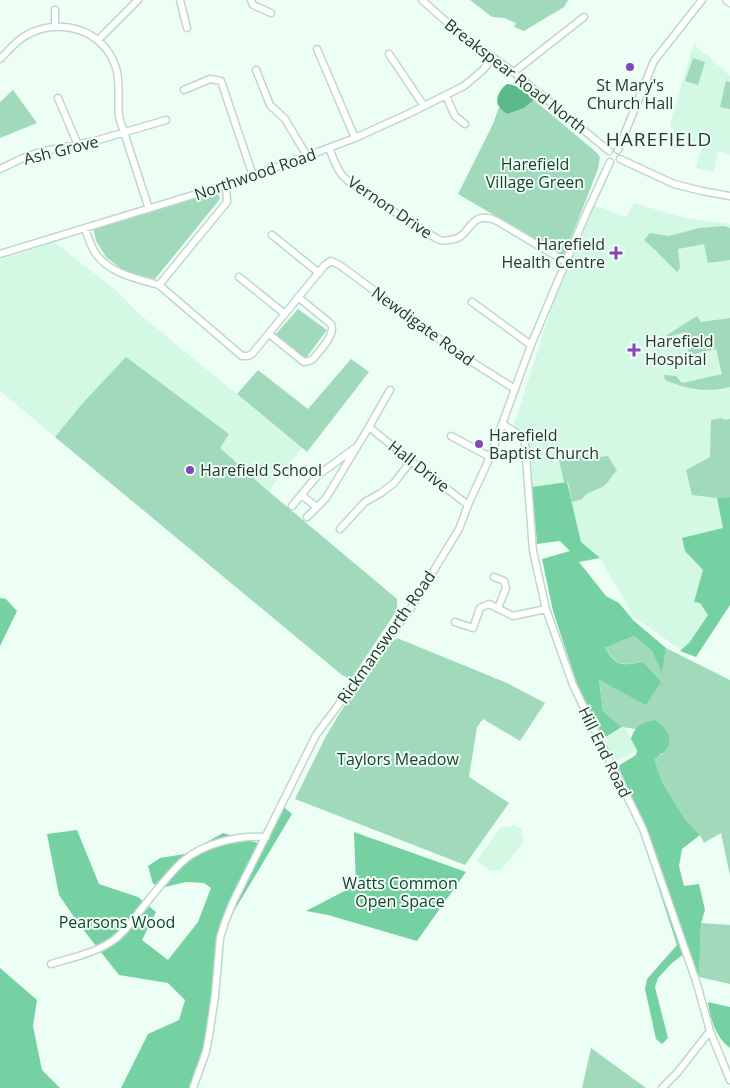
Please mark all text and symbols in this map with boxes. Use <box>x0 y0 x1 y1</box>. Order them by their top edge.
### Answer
street label: Breakspear Road North <box>440 13 592 139</box>
marker: St Mary's Church Hall <box>624 61 636 73</box>
place label: St Mary's Church Hall <box>587 74 673 114</box>
district label: HAREFIELD <box>606 126 712 152</box>
street label: Ash Grove <box>21 130 101 170</box>
street label: Northwood Road <box>191 143 319 205</box>
park label: Harefield Village Green <box>486 153 584 193</box>
street label: Vernon Drive <box>343 171 437 243</box>
place label: Harefield Health Centre <box>502 233 605 273</box>
marker: Harefield Health Centre <box>609 246 623 260</box>
street label: Newdigate Road <box>367 281 479 371</box>
place label: Harefield Hospital <box>645 330 713 370</box>
marker: Harefield Hospital <box>627 343 641 357</box>
place label: Harefield Baptist Church <box>489 424 599 464</box>
street label: Hall Drive <box>384 435 454 497</box>
marker: Harefield Baptist Church <box>473 438 485 450</box>
place label: Harefield School <box>200 459 322 481</box>
marker: Harefield School <box>184 464 196 476</box>
street label: Rickmansworth Road <box>332 566 440 708</box>
street label: Hill End Road <box>573 703 637 801</box>
park label: Taylors Meadow <box>337 748 459 770</box>
park label: Watts Common Open Space <box>342 872 458 912</box>
park label: Pearsons Wood <box>59 911 175 933</box>

